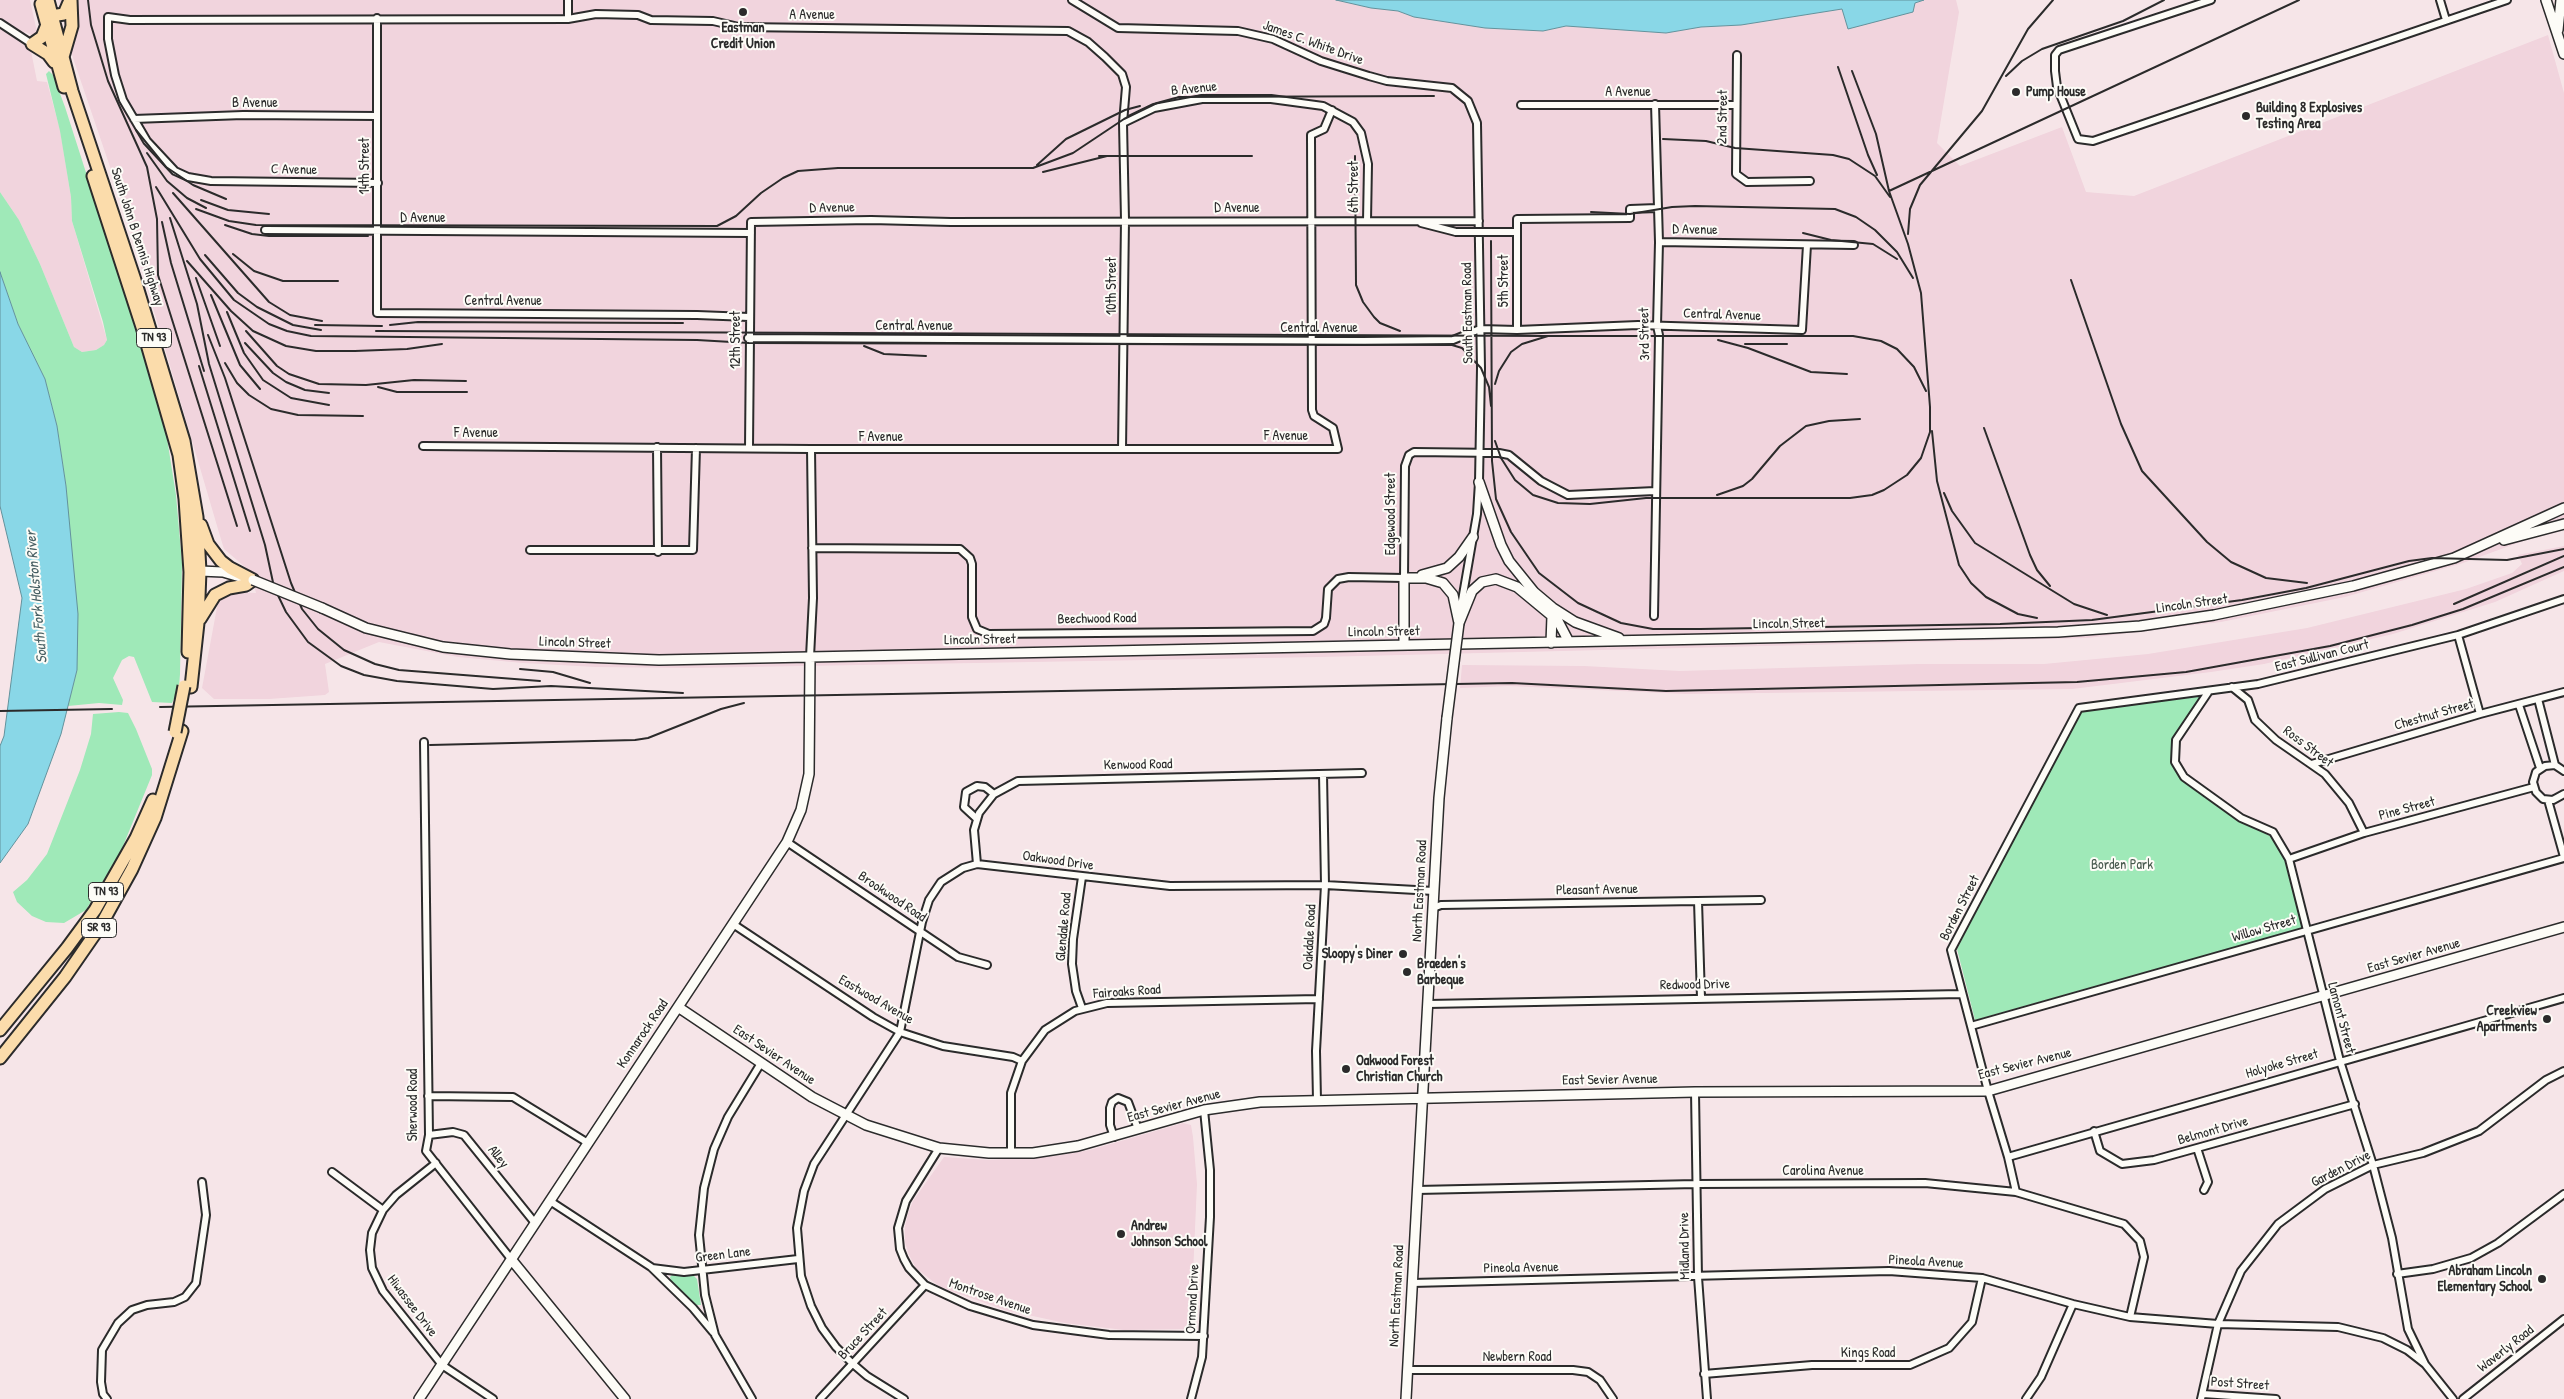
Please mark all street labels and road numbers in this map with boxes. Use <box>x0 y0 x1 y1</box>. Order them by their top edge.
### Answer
street label: A Avenue <box>789 7 835 23</box>
street label: James C. White Drive <box>1260 17 1366 69</box>
street label: B Avenue <box>1170 78 1218 100</box>
street label: A Avenue <box>1605 84 1651 100</box>
street label: 2nd Street <box>1714 90 1732 144</box>
street label: B Avenue <box>232 95 278 111</box>
street label: 14th Street <box>357 138 373 194</box>
street label: C Avenue <box>271 161 317 179</box>
street label: 6th Street <box>1346 161 1362 213</box>
street label: South John B Dennis Highway <box>107 166 167 308</box>
street label: D Avenue <box>809 199 855 217</box>
street label: D Avenue <box>1214 200 1260 216</box>
street label: D Avenue <box>400 210 446 226</box>
street label: D Avenue <box>1672 221 1718 239</box>
street label: 5th Street <box>1496 255 1512 307</box>
street label: 10th Street <box>1104 257 1120 315</box>
street label: South Eastman Road <box>1459 262 1477 364</box>
street label: Central Avenue <box>464 293 542 309</box>
street label: Central Avenue <box>1683 305 1761 325</box>
street label: 3rd Street <box>1636 307 1654 361</box>
street label: 12th Street <box>728 311 744 369</box>
street label: Central Avenue <box>875 318 953 334</box>
street label: Central Avenue <box>1280 320 1358 336</box>
road number: TN 93 <box>136 328 172 348</box>
street label: F Avenue <box>454 425 498 441</box>
street label: F Avenue <box>1264 428 1308 444</box>
street label: F Avenue <box>859 429 903 445</box>
street label: Edgewood Street <box>1383 473 1399 555</box>
street label: Lincoln Street <box>2155 591 2229 617</box>
street label: Beechwood Road <box>1057 610 1137 628</box>
street label: Lincoln Street <box>1753 615 1825 633</box>
street label: Lincoln Street <box>1348 623 1420 641</box>
street label: Lincoln Street <box>944 631 1016 649</box>
street label: Lincoln Street <box>539 633 611 653</box>
street label: East Sullivan Court <box>2273 636 2371 676</box>
street label: Chestnut Street <box>2392 696 2476 734</box>
street label: Ross Street <box>2280 723 2336 771</box>
street label: Kenwood Road <box>1104 756 1172 774</box>
street label: Pine Street <box>2377 793 2437 825</box>
street label: North Eastman Road <box>1409 840 1431 942</box>
street label: Oakwood Drive <box>1021 848 1095 874</box>
street label: Brookwood Road <box>855 868 929 926</box>
street label: Borden Street <box>1936 872 1984 944</box>
street label: Pleasant Avenue <box>1556 881 1638 899</box>
road number: TN 93 <box>88 882 124 902</box>
street label: Glendale Road <box>1053 892 1075 962</box>
street label: Oakdale Road <box>1300 904 1320 970</box>
street label: Willow Street <box>2230 912 2298 946</box>
road number: SR 93 <box>82 918 116 938</box>
street label: East Sevier Avenue <box>2366 935 2462 977</box>
street label: Eastwood Avenue <box>835 972 917 1028</box>
street label: Redwood Drive <box>1660 976 1730 994</box>
street label: Fairoaks Road <box>1093 981 1161 1003</box>
street label: Lamont Street <box>2323 981 2359 1055</box>
street label: Konnarock Road <box>614 996 672 1072</box>
street label: East Sevier Avenue <box>730 1021 818 1089</box>
street label: East Sevier Avenue <box>1977 1044 2073 1084</box>
street label: Holyoke Street <box>2244 1046 2320 1082</box>
street label: Sherwood Road <box>405 1069 421 1141</box>
street label: East Sevier Avenue <box>1562 1071 1658 1089</box>
street label: East Sevier Avenue <box>1126 1086 1222 1126</box>
street label: Belmont Drive <box>2176 1113 2250 1149</box>
street label: Alley <box>484 1142 512 1172</box>
street label: Garden Drive <box>2308 1147 2374 1191</box>
street label: Carolina Avenue <box>1782 1163 1864 1179</box>
street label: Midland Drive <box>1676 1212 1694 1280</box>
street label: Green Lane <box>694 1243 752 1267</box>
street label: North Eastman Road <box>1386 1245 1408 1347</box>
street label: Pineola Avenue <box>1888 1252 1964 1272</box>
street label: Pineola Avenue <box>1483 1259 1559 1277</box>
street label: Ormond Drive <box>1183 1264 1203 1334</box>
street label: Hiwassee Drive <box>383 1272 441 1340</box>
street label: Montrose Avenue <box>947 1275 1033 1319</box>
street label: Bruce Street <box>835 1305 891 1363</box>
street label: Waverly Road <box>2475 1322 2537 1376</box>
street label: Kings Road <box>1841 1345 1895 1361</box>
street label: Newbern Road <box>1483 1349 1551 1365</box>
street label: Post Street <box>2210 1374 2270 1394</box>

